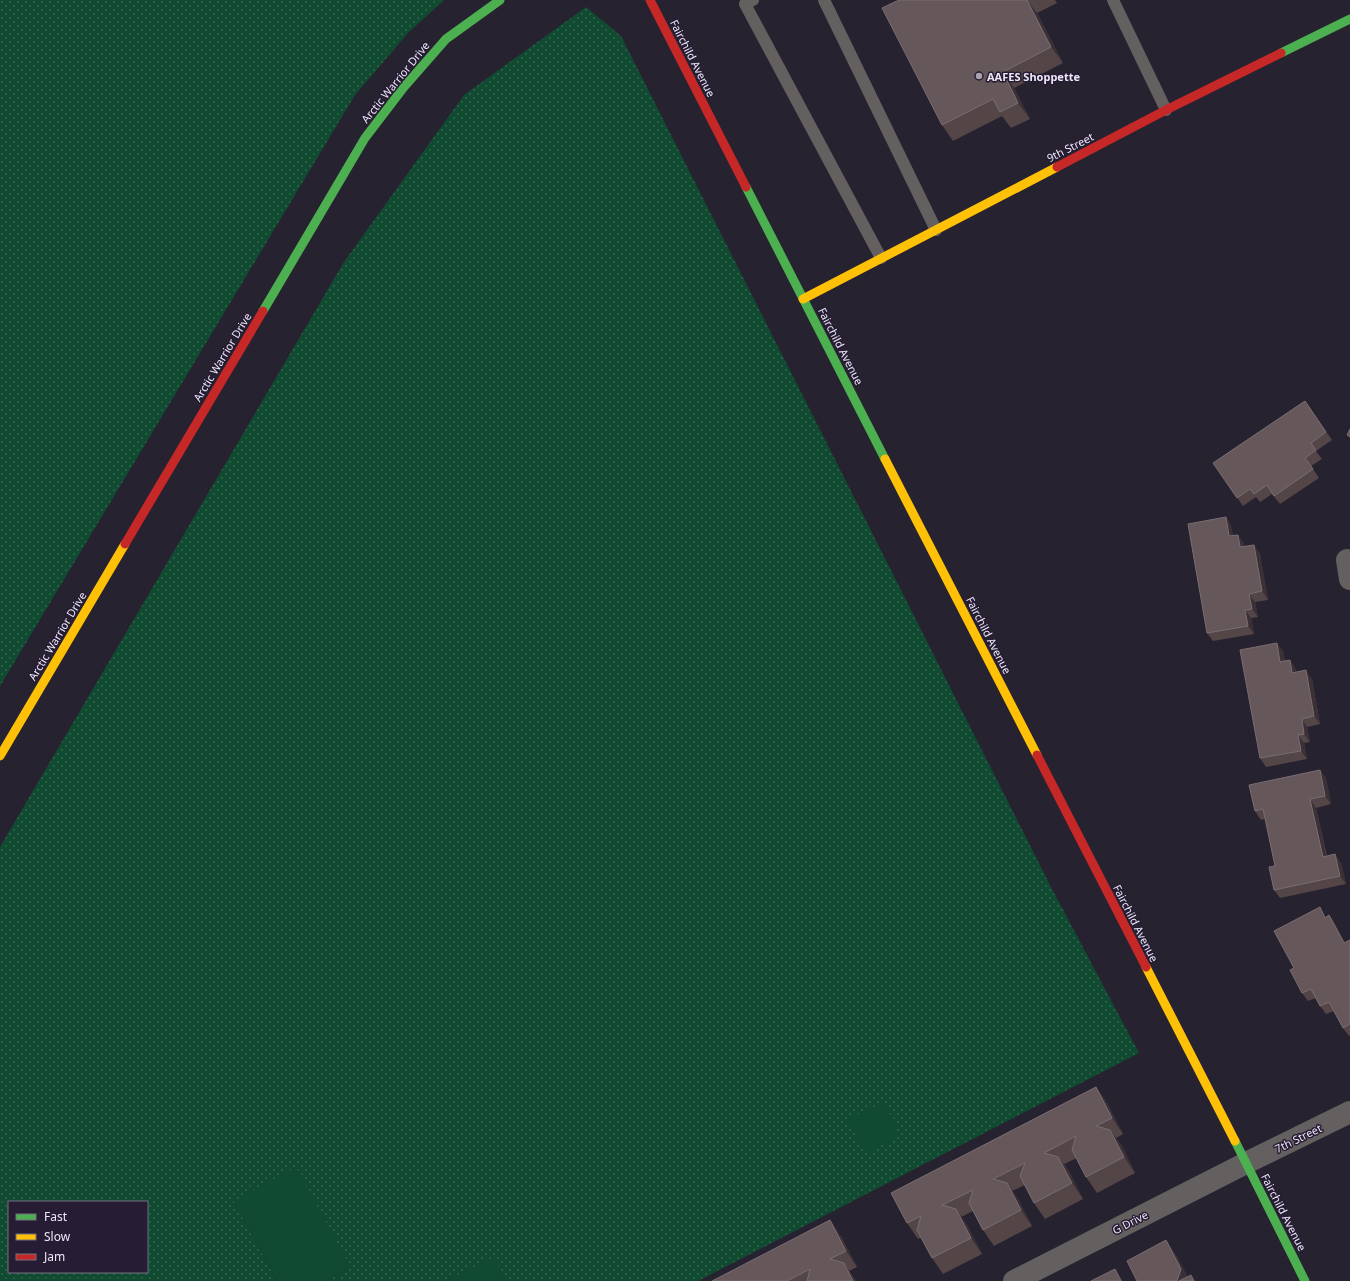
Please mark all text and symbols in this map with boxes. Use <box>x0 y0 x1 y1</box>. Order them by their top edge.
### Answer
street label: Fairchild Avenue <box>667 17 719 99</box>
street label: Arctic Warrior Drive <box>357 38 433 126</box>
place label: AAFES Shoppette <box>987 69 1080 84</box>
marker: AAFES Shoppette <box>974 71 984 81</box>
street label: 9th Street <box>1044 129 1096 165</box>
street label: Fairchild Avenue <box>815 305 867 387</box>
street label: Arctic Warrior Drive <box>190 310 254 404</box>
street label: Arctic Warrior Drive <box>25 589 89 683</box>
street label: Fairchild Avenue <box>963 594 1015 676</box>
street label: Fairchild Avenue <box>1110 882 1162 964</box>
street label: 7th Street <box>1272 1120 1324 1156</box>
street label: Fairchild Avenue <box>1258 1171 1310 1253</box>
legend <box>8 1201 148 1273</box>
street label: G Drive <box>1110 1207 1150 1237</box>
text: Fast <box>44 1208 68 1225</box>
text: Slow <box>44 1228 71 1245</box>
text: Jam <box>43 1248 65 1265</box>

